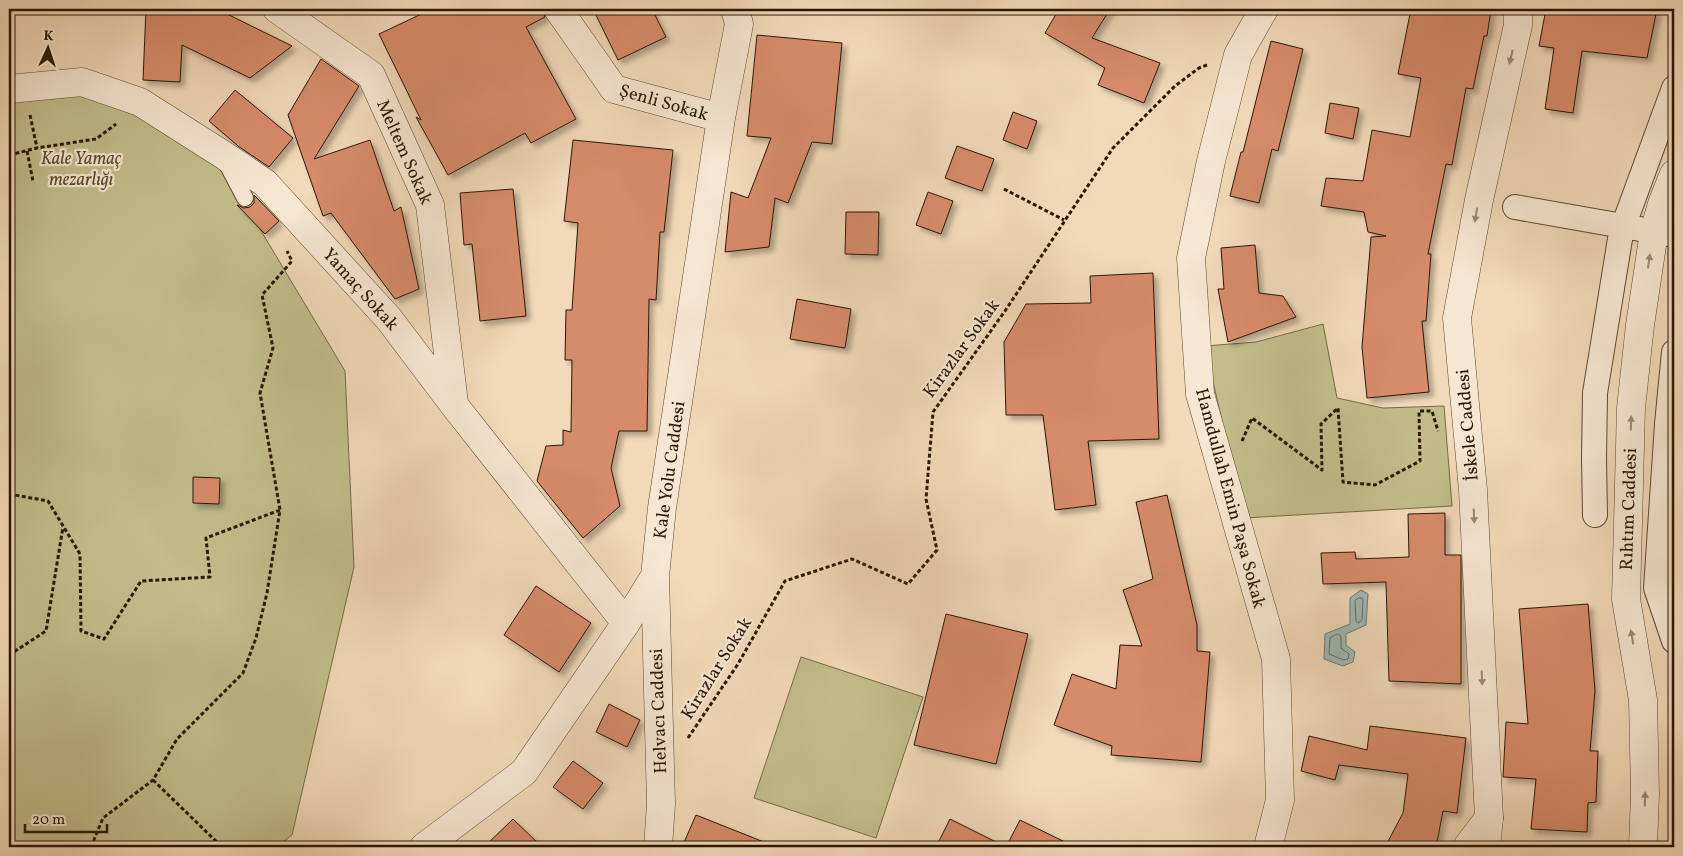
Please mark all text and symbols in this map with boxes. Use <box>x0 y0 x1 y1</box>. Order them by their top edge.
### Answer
north arrow <box>22 22 72 72</box>
text: K <box>43 27 54 46</box>
one-way arrow <box>1507 49 1515 64</box>
street label: Şenli Sokak <box>616 79 711 128</box>
street label: Meltem Sokak <box>369 96 438 209</box>
park label: Kale Yamaç mezarlığı <box>41 147 122 193</box>
one-way arrow <box>1472 208 1480 223</box>
street label: Yamaç Sokak <box>316 243 404 337</box>
one-way arrow <box>1646 253 1654 269</box>
street label: Kirazlar Sokak <box>918 294 1007 403</box>
street label: İskele Caddesi <box>1451 368 1486 482</box>
street label: Hamdullah Emin Paşa Sokak <box>1188 386 1271 611</box>
street label: Kale Yolu Caddesi <box>648 400 693 541</box>
one-way arrow <box>1627 414 1635 430</box>
street label: Rıhtım Caddesi <box>1615 447 1644 571</box>
one-way arrow <box>1470 508 1478 524</box>
street label: Kirazlar Sokak <box>676 613 759 725</box>
one-way arrow <box>1628 629 1636 645</box>
street label: Helvacı Caddesi <box>645 648 674 774</box>
one-way arrow <box>1479 670 1487 686</box>
one-way arrow <box>1641 790 1649 806</box>
scale bar <box>25 801 108 833</box>
text: 20 m <box>32 810 65 831</box>

